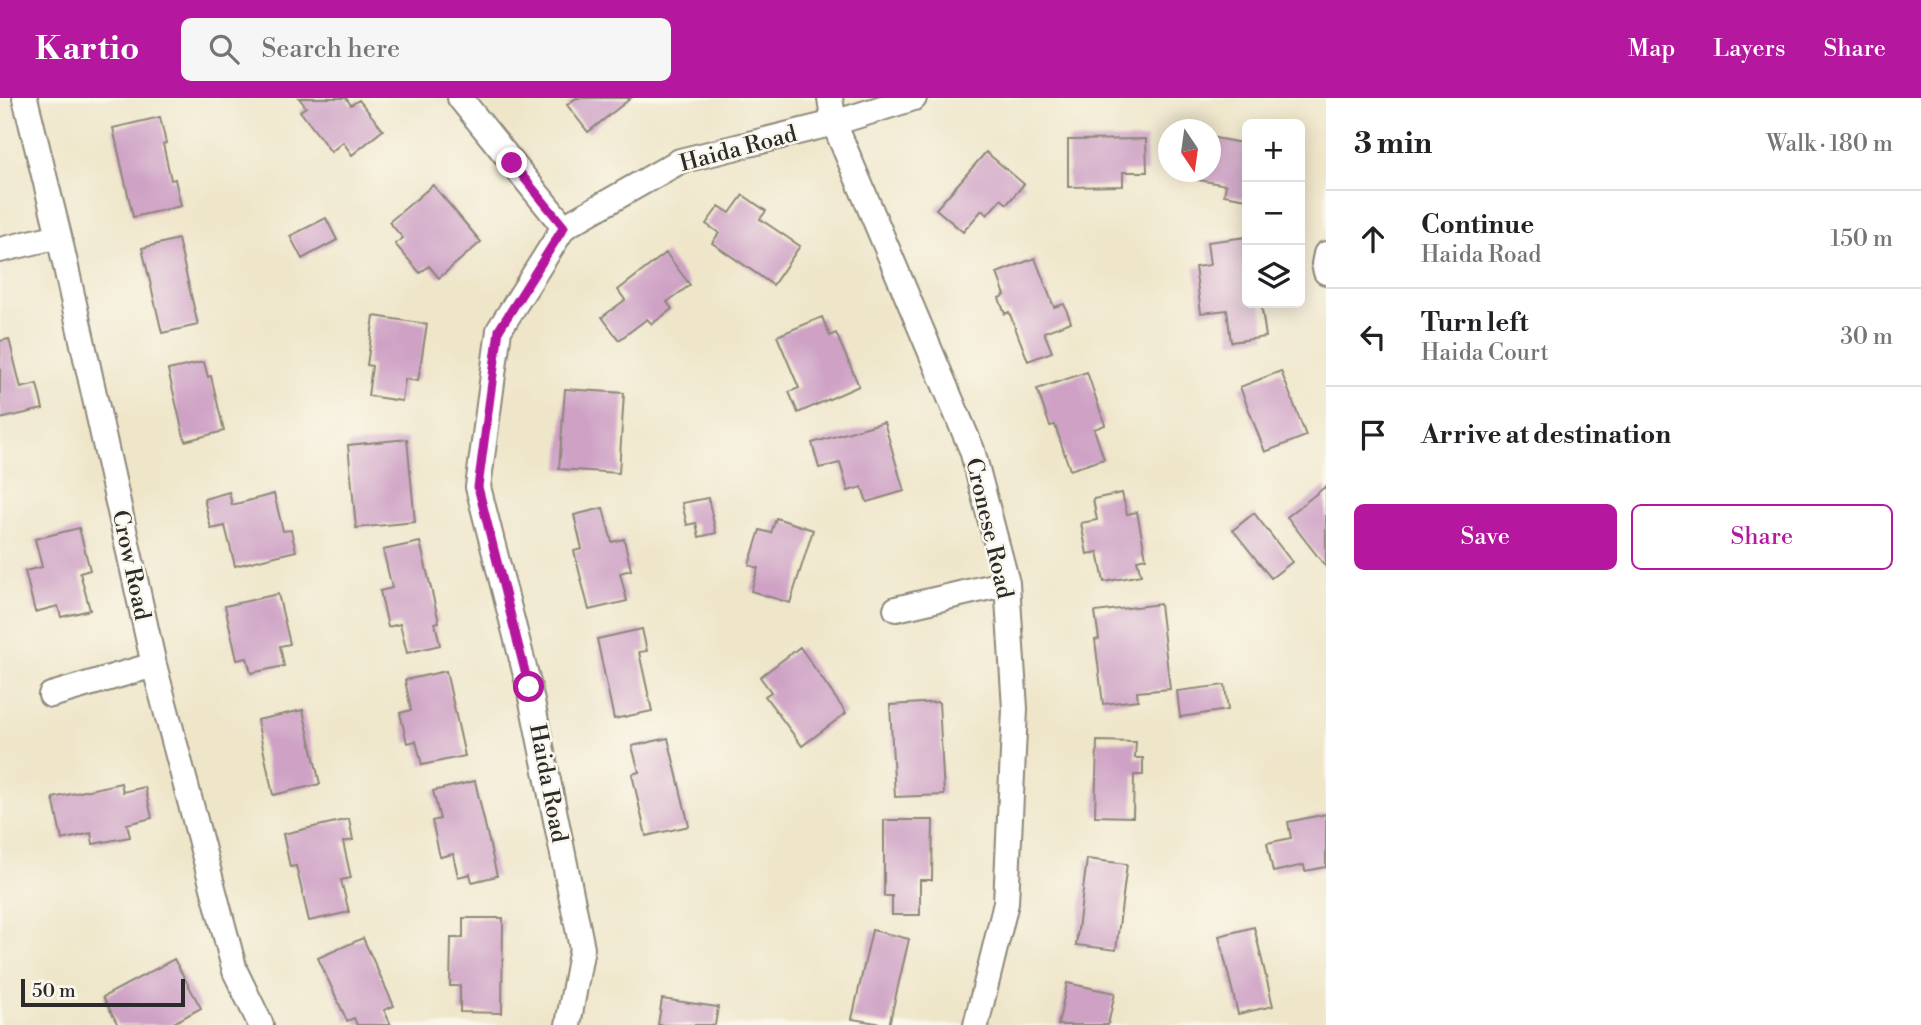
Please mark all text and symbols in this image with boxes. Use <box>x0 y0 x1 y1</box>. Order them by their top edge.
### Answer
search box <box>181 18 671 81</box>
text: Kartio <box>35 29 139 70</box>
icon: search <box>205 30 243 68</box>
text: Search here <box>261 33 400 65</box>
text: Map <box>1628 34 1675 64</box>
text: Layers <box>1713 34 1785 64</box>
text: Share <box>1823 34 1886 64</box>
north arrow <box>1158 119 1221 182</box>
map controls <box>1242 119 1305 308</box>
button: + <box>1242 119 1305 182</box>
street label: Haida Road <box>676 120 800 178</box>
text: 3 min <box>1354 125 1432 163</box>
text: Walk · 180 m <box>1766 130 1893 158</box>
route end <box>496 147 527 178</box>
button: − <box>1242 182 1305 245</box>
text: Continue <box>1421 209 1534 241</box>
icon: ahead <box>1354 220 1392 258</box>
text: 150 m <box>1830 225 1893 253</box>
text: Haida Road <box>1421 241 1541 269</box>
button: layers <box>1242 245 1305 308</box>
text: Turn left <box>1421 307 1529 339</box>
icon: left <box>1354 318 1392 356</box>
text: 30 m <box>1840 323 1893 351</box>
text: Haida Court <box>1421 339 1549 367</box>
icon: arrive <box>1354 416 1392 454</box>
text: Arrive at destination <box>1421 419 1671 451</box>
street label: Cronese Road <box>959 455 1019 601</box>
button: Save <box>1354 504 1617 570</box>
button: Share <box>1631 504 1893 570</box>
street label: Crow Road <box>106 508 156 623</box>
route start <box>513 671 544 702</box>
street label: Haida Road <box>523 721 573 845</box>
scale bar <box>21 976 186 1008</box>
text: 50 m <box>32 979 76 1003</box>

